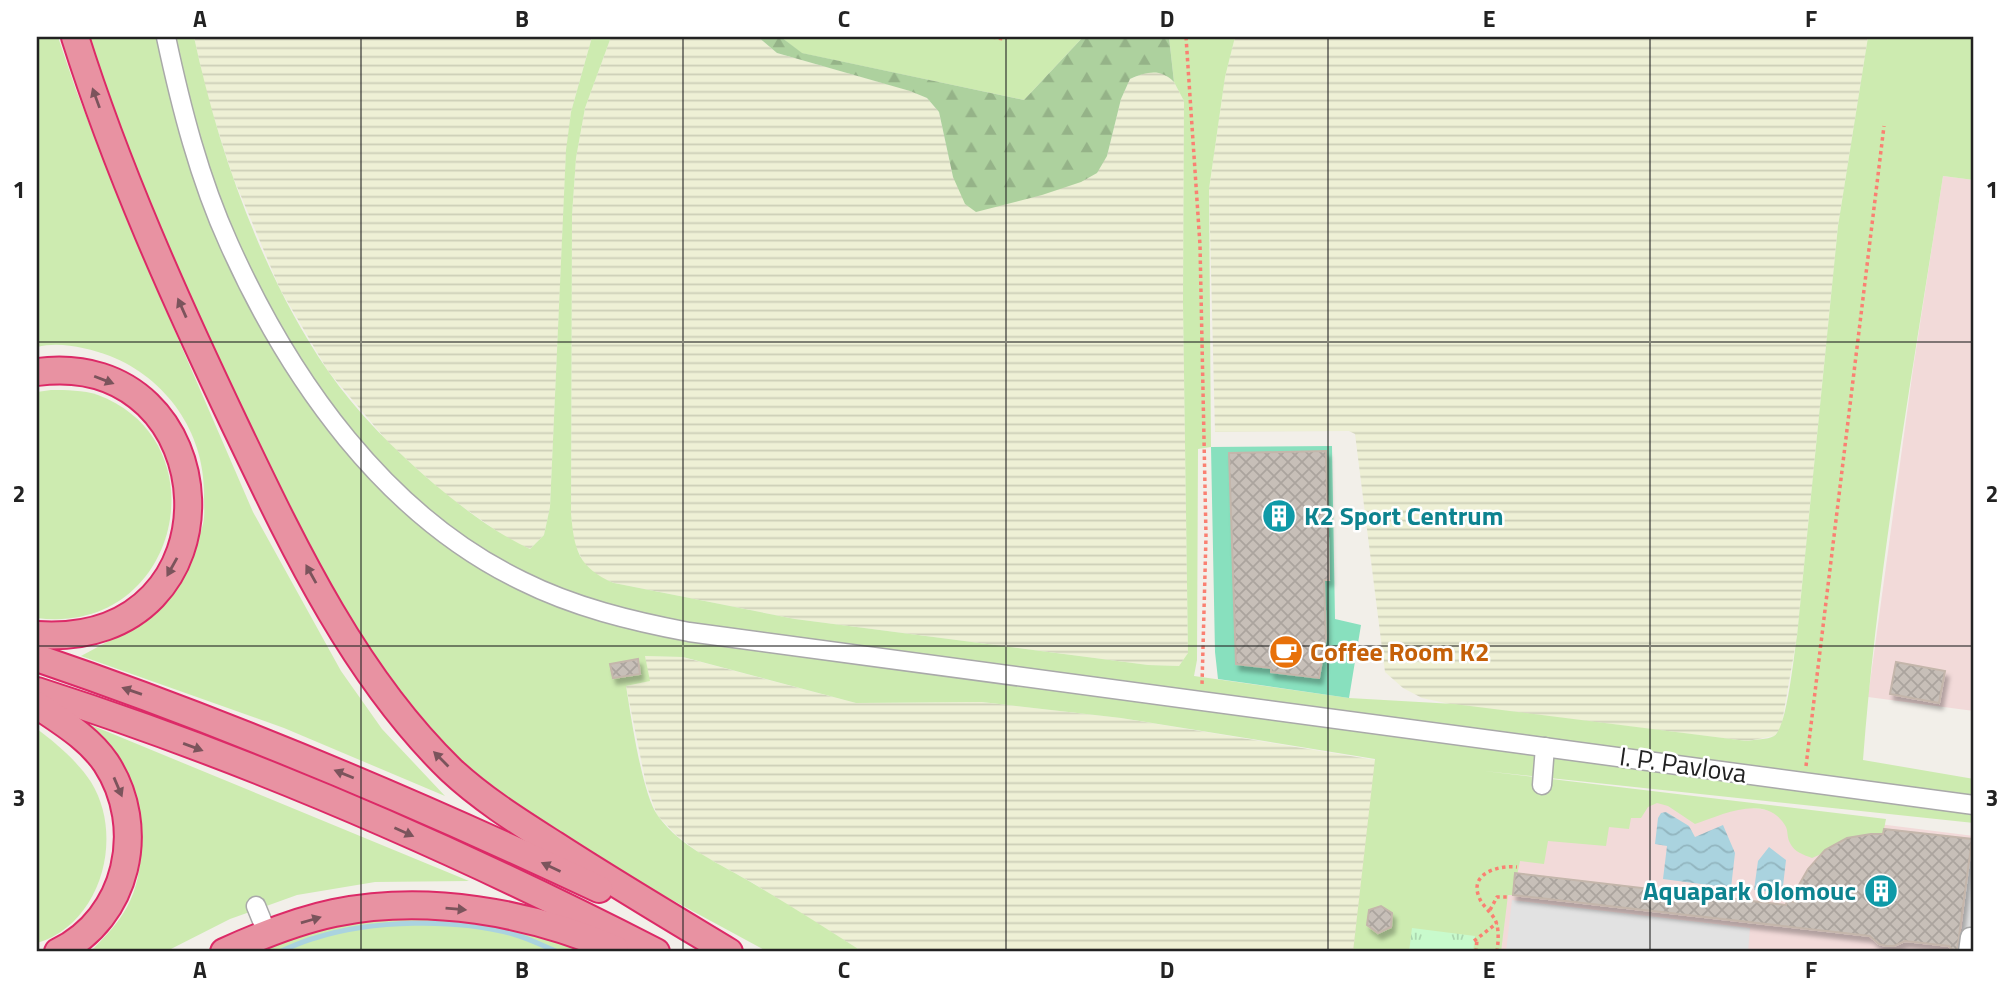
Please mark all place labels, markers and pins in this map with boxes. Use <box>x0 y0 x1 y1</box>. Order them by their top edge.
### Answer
place label: K2 Sport Centrum <box>1304 496 1504 535</box>
building icon: K2 Sport Centrum <box>1260 497 1298 535</box>
place label: Coffee Room K2 <box>1310 632 1490 671</box>
cafe icon: Coffee Room K2 <box>1267 633 1305 671</box>
place label: Aquapark Olomouc <box>1643 871 1856 910</box>
building icon: Aquapark Olomouc <box>1862 872 1900 910</box>

